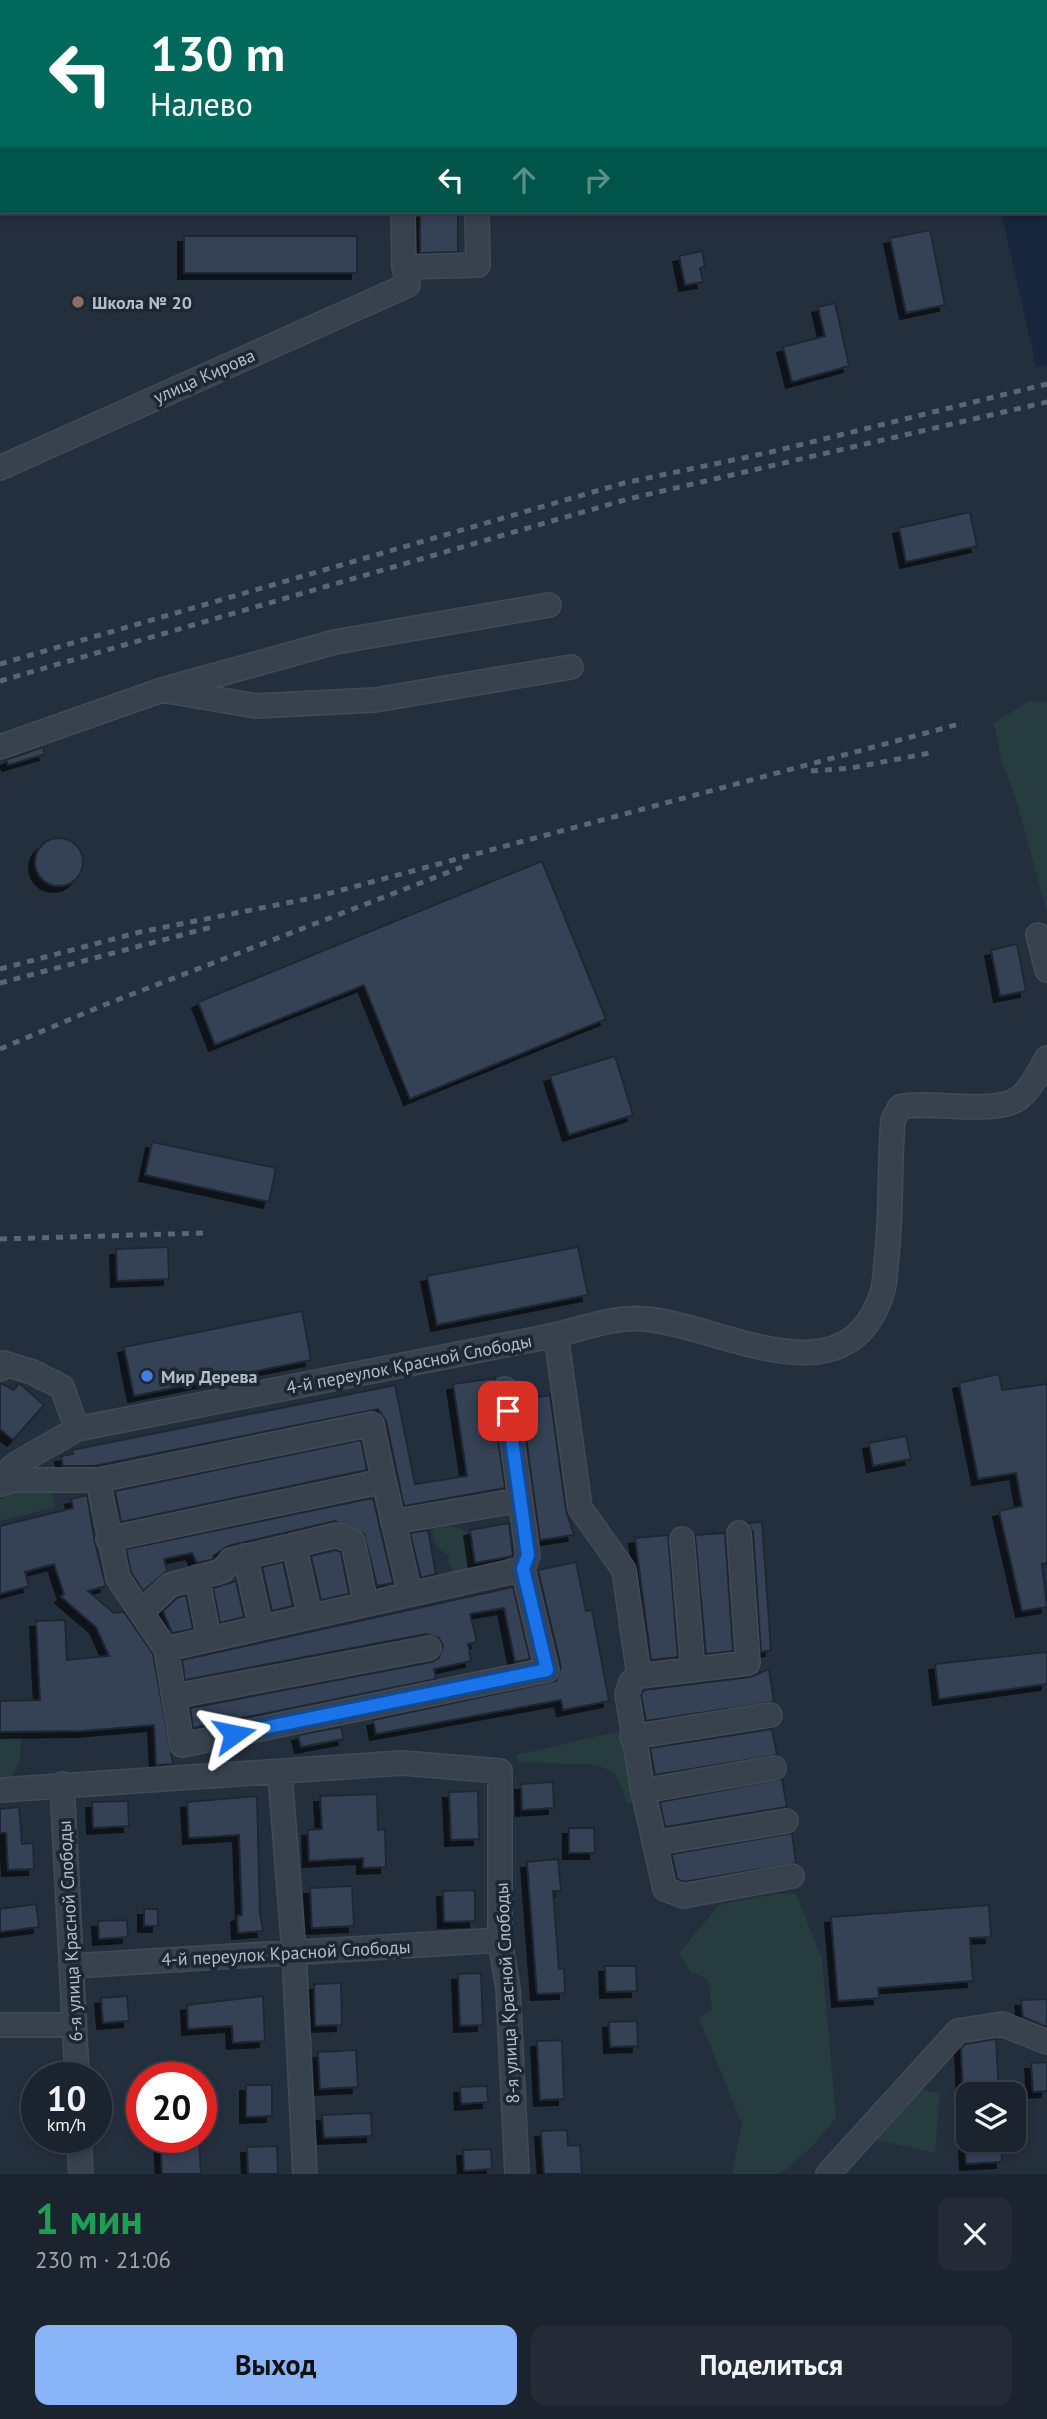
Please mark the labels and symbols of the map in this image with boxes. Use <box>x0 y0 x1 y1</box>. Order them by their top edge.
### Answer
place label: Школа № 20 <box>92 291 192 314</box>
marker: Школа № 20 <box>70 294 86 310</box>
street label: улица Кирова <box>150 343 258 409</box>
street label: 4-й переулок Красной Слободы <box>284 1329 534 1399</box>
place label: Мир Дерева <box>161 1365 257 1388</box>
marker: Мир Дерева <box>139 1368 155 1384</box>
pin <box>478 1381 538 1441</box>
position arrow <box>197 1697 271 1771</box>
street label: 6-я улица Красной Слободы <box>53 1820 87 2042</box>
street label: 8-я улица Красной Слободы <box>490 1882 524 2104</box>
street label: 4-й переулок Красной Слободы <box>161 1935 411 1971</box>
speed limit sign: 20 <box>126 2062 217 2153</box>

